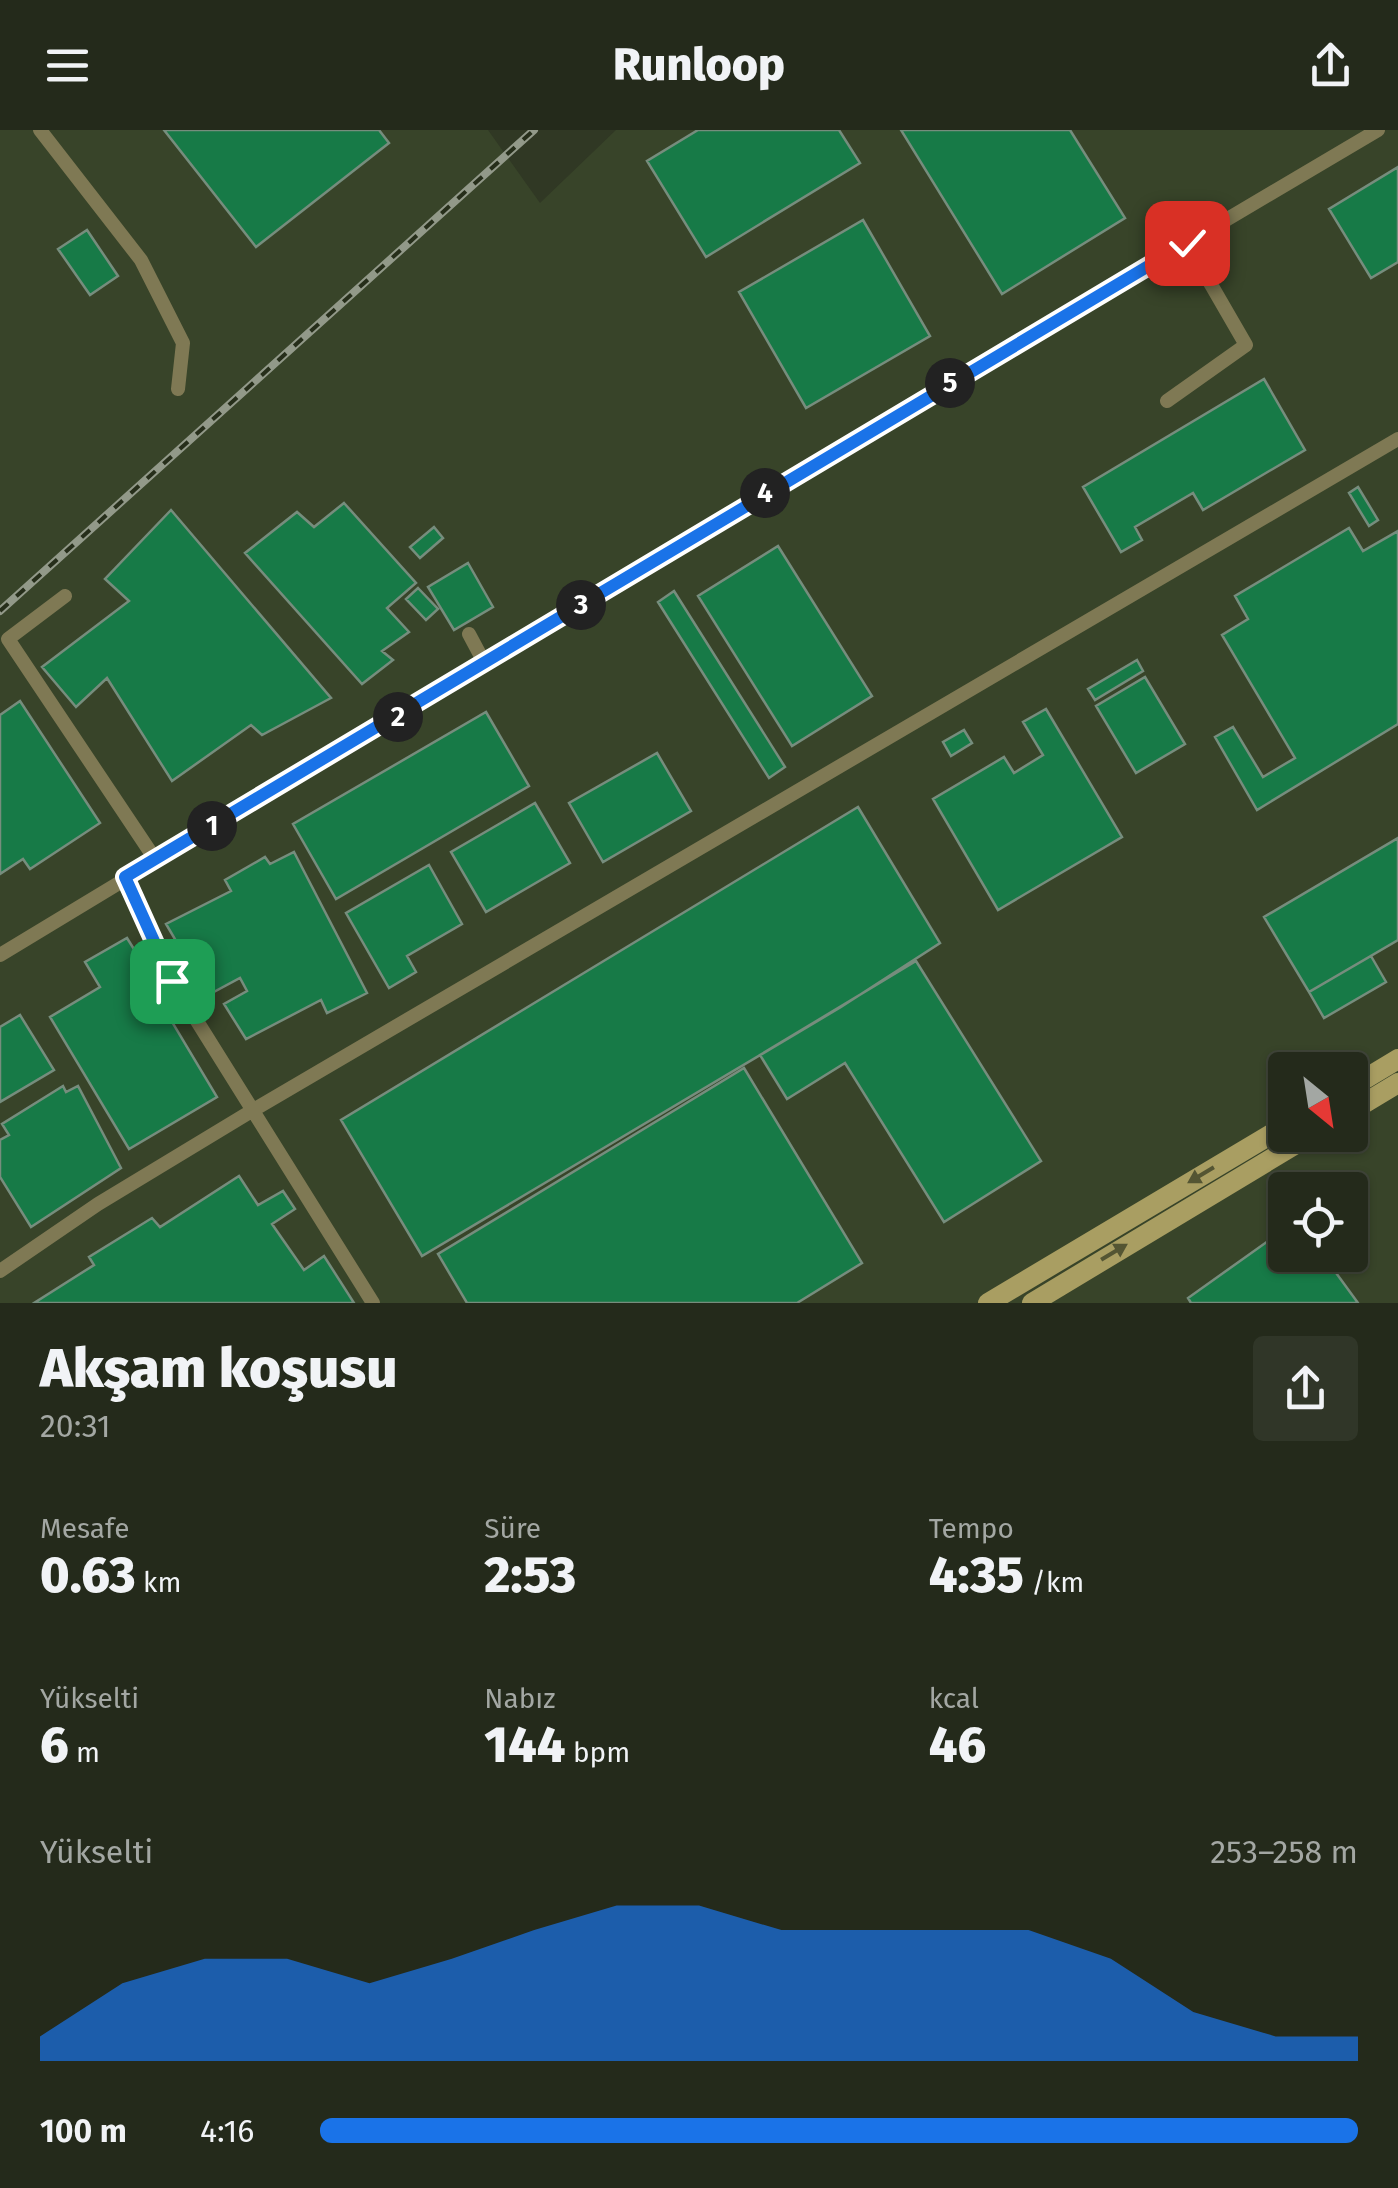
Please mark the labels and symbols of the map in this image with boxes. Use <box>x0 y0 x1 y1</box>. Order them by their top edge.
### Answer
pin <box>1145 201 1230 286</box>
pin: 5 <box>925 358 975 408</box>
pin: 4 <box>740 468 790 518</box>
pin: 3 <box>556 580 606 630</box>
pin: 2 <box>373 692 423 742</box>
pin: 1 <box>187 801 237 851</box>
pin <box>130 939 215 1024</box>
north arrow <box>1268 1052 1368 1152</box>
one-way arrow <box>1187 1166 1215 1183</box>
one-way arrow <box>1100 1243 1128 1261</box>

